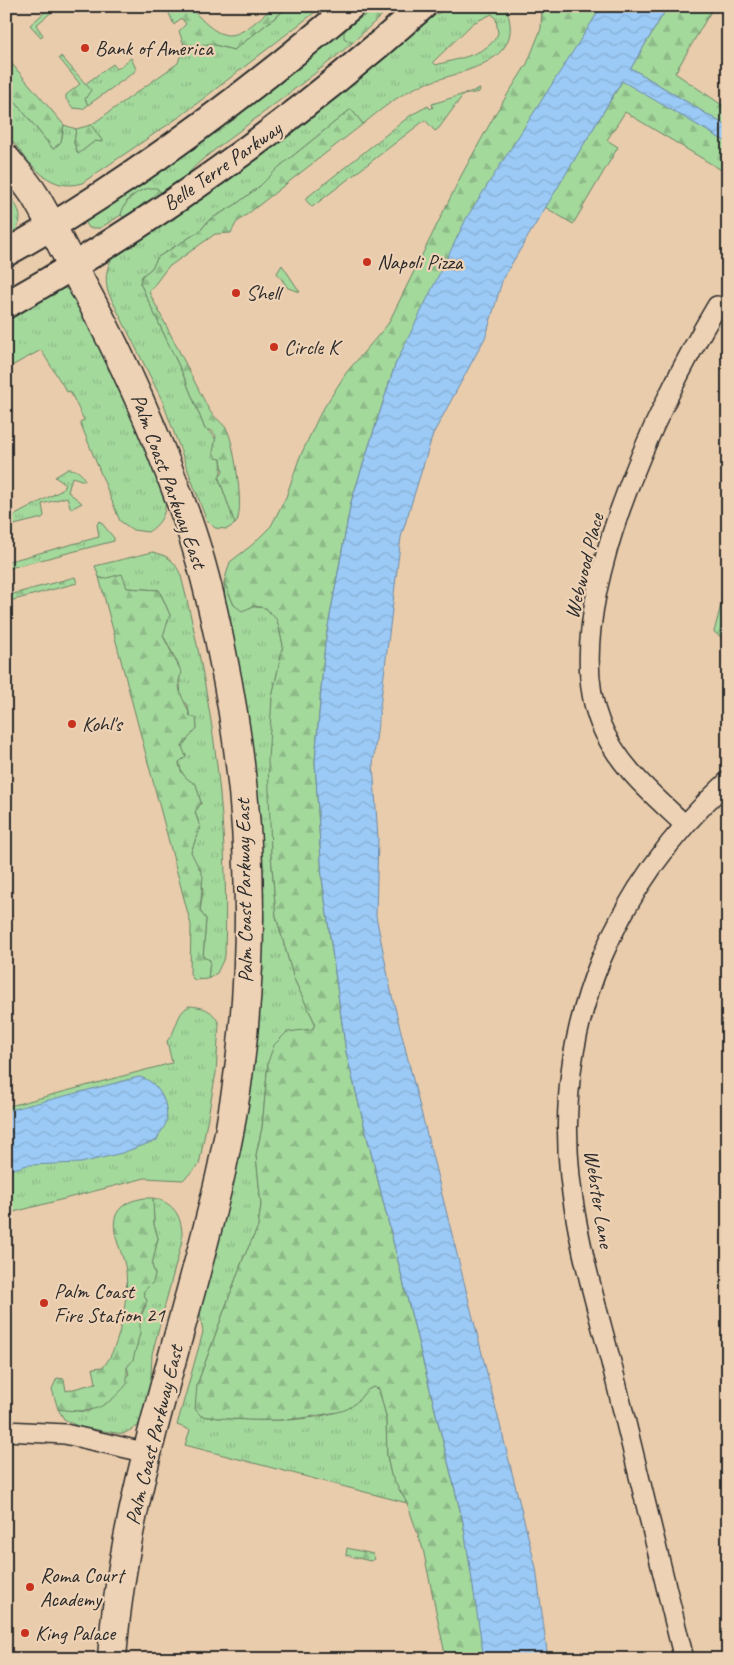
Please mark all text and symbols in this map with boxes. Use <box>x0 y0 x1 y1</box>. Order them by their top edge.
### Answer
place label: Bank of America <box>95 35 214 61</box>
marker: Bank of America <box>79 42 91 54</box>
street label: Belle Terre Parkway <box>158 115 288 216</box>
place label: Napoli Pizza <box>377 249 464 275</box>
marker: Napoli Pizza <box>361 256 373 268</box>
place label: Shell <box>246 280 284 306</box>
marker: Shell <box>230 287 242 299</box>
place label: Circle K <box>284 334 343 360</box>
marker: Circle K <box>268 341 280 353</box>
street label: Palm Coast Parkway East <box>125 390 213 574</box>
street label: Webwood Place <box>558 510 610 621</box>
place label: Kohl's <box>82 711 124 737</box>
marker: Kohl's <box>66 718 78 730</box>
street label: Palm Coast Parkway East <box>229 797 259 983</box>
street label: Webster Lane <box>578 1148 620 1252</box>
place label: Palm Coast Fire Station 21 <box>54 1278 166 1328</box>
marker: Palm Coast Fire Station 21 <box>38 1297 50 1309</box>
street label: Palm Coast Parkway East <box>119 1341 189 1527</box>
place label: Roma Court Academy <box>40 1562 127 1612</box>
marker: Roma Court Academy <box>24 1581 36 1593</box>
place label: King Palace <box>35 1620 117 1646</box>
marker: King Palace <box>19 1627 31 1639</box>

